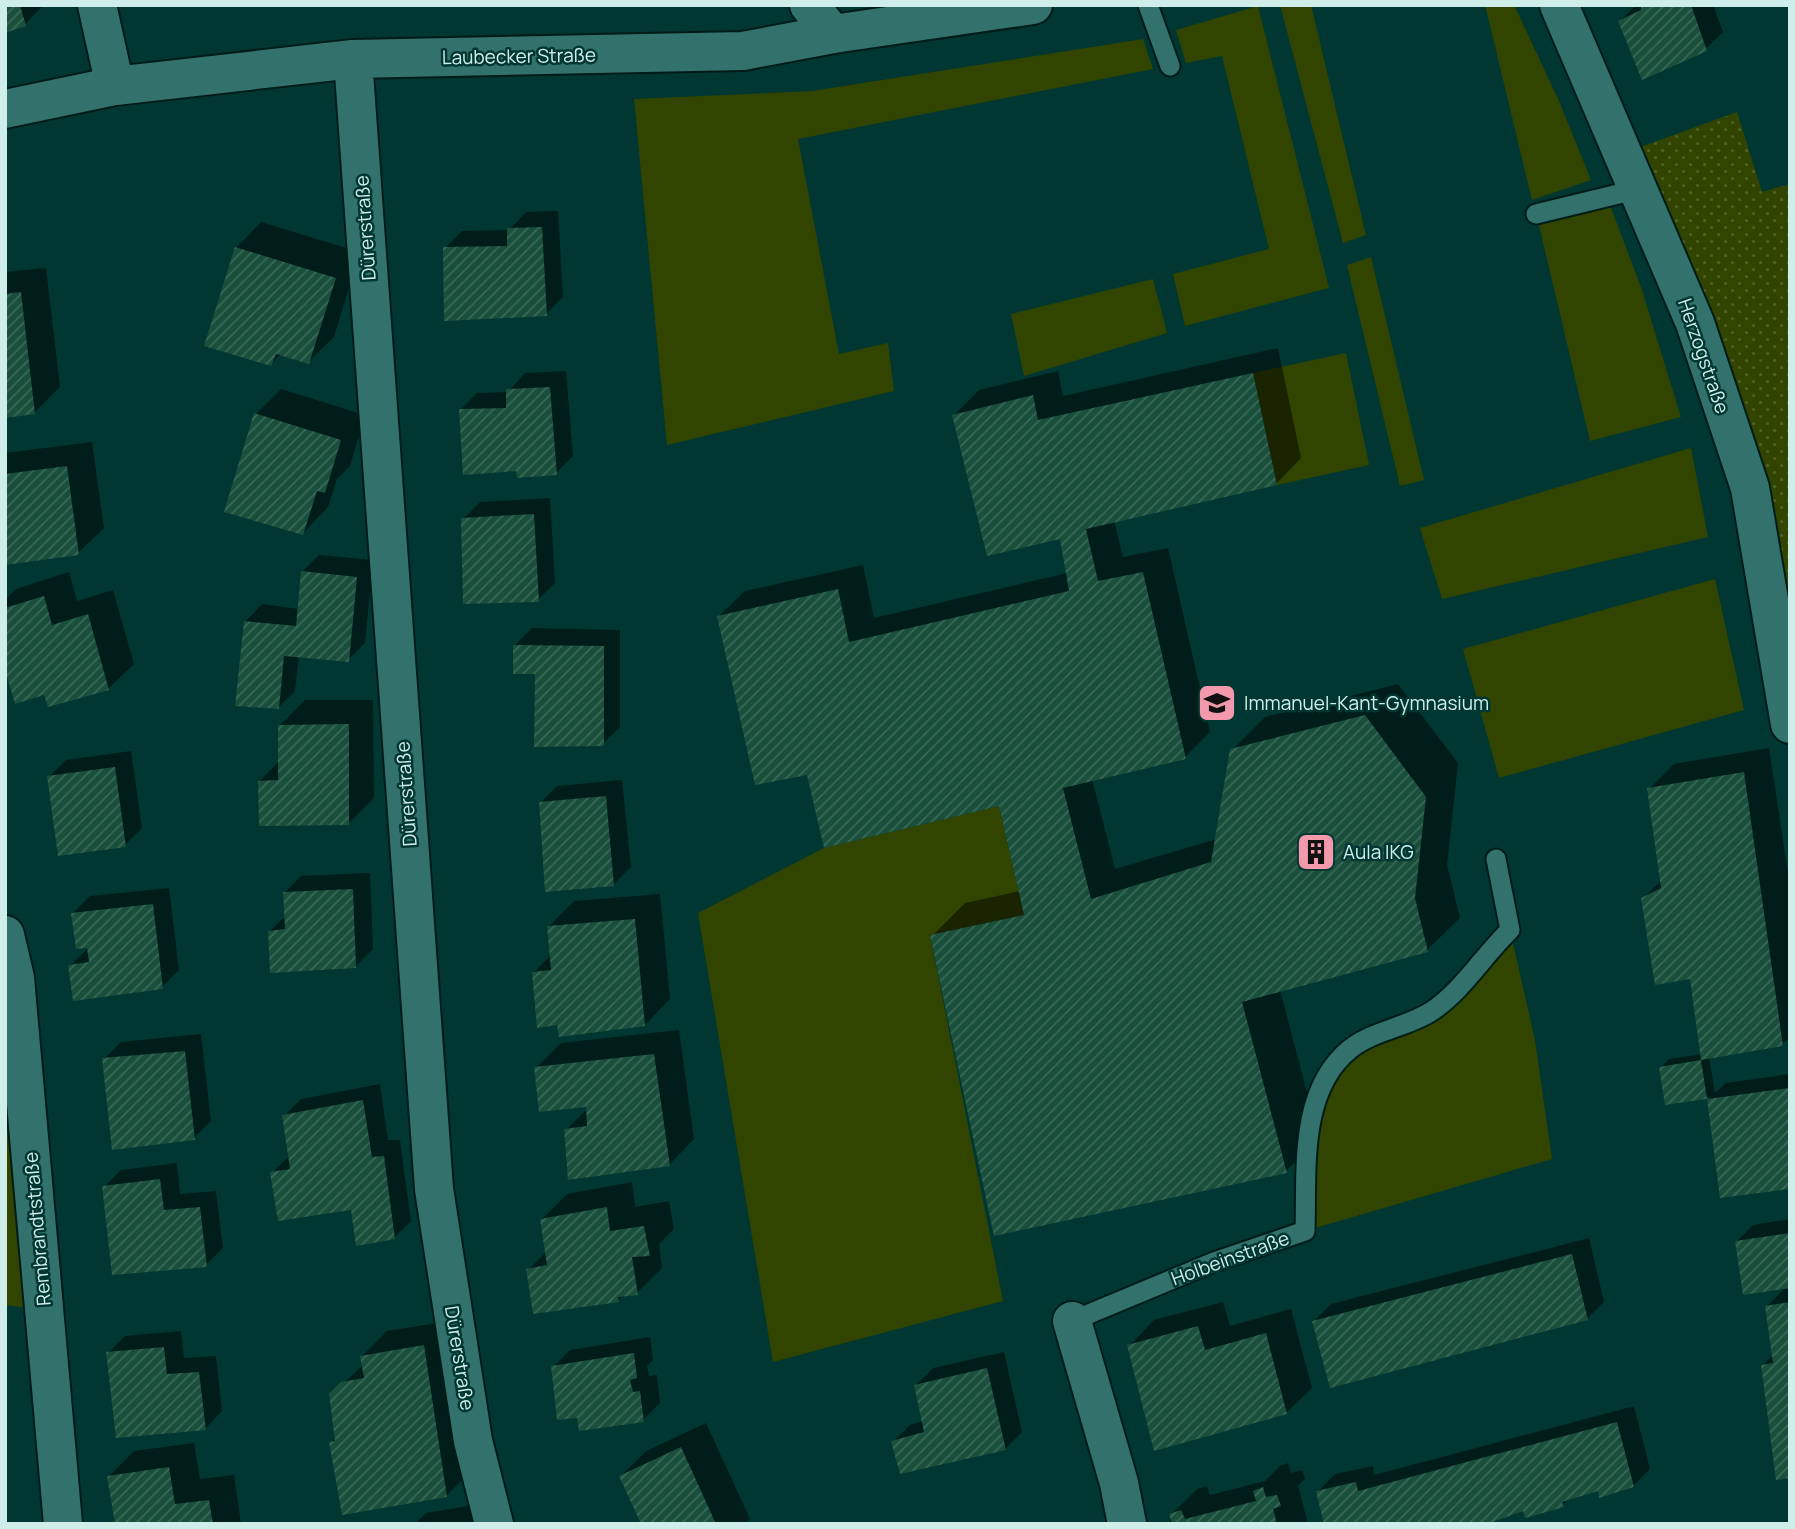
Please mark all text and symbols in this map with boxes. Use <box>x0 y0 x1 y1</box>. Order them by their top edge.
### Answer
street label: Laubecker Straße <box>442 42 596 70</box>
street label: Dürerstraße <box>348 175 382 281</box>
street label: Herzogstraße <box>1672 295 1736 417</box>
school or university icon: Immanuel-Kant-Gymnasium <box>1196 682 1238 724</box>
place label: Immanuel-Kant-Gymnasium <box>1244 690 1489 716</box>
street label: Dürerstraße <box>389 741 423 847</box>
building icon: Aula IKG <box>1295 831 1337 873</box>
place label: Aula IKG <box>1343 839 1414 865</box>
street label: Rembrandtstraße <box>17 1151 57 1307</box>
street label: Holbeinstraße <box>1167 1225 1293 1291</box>
street label: Dürerstraße <box>439 1304 481 1412</box>

